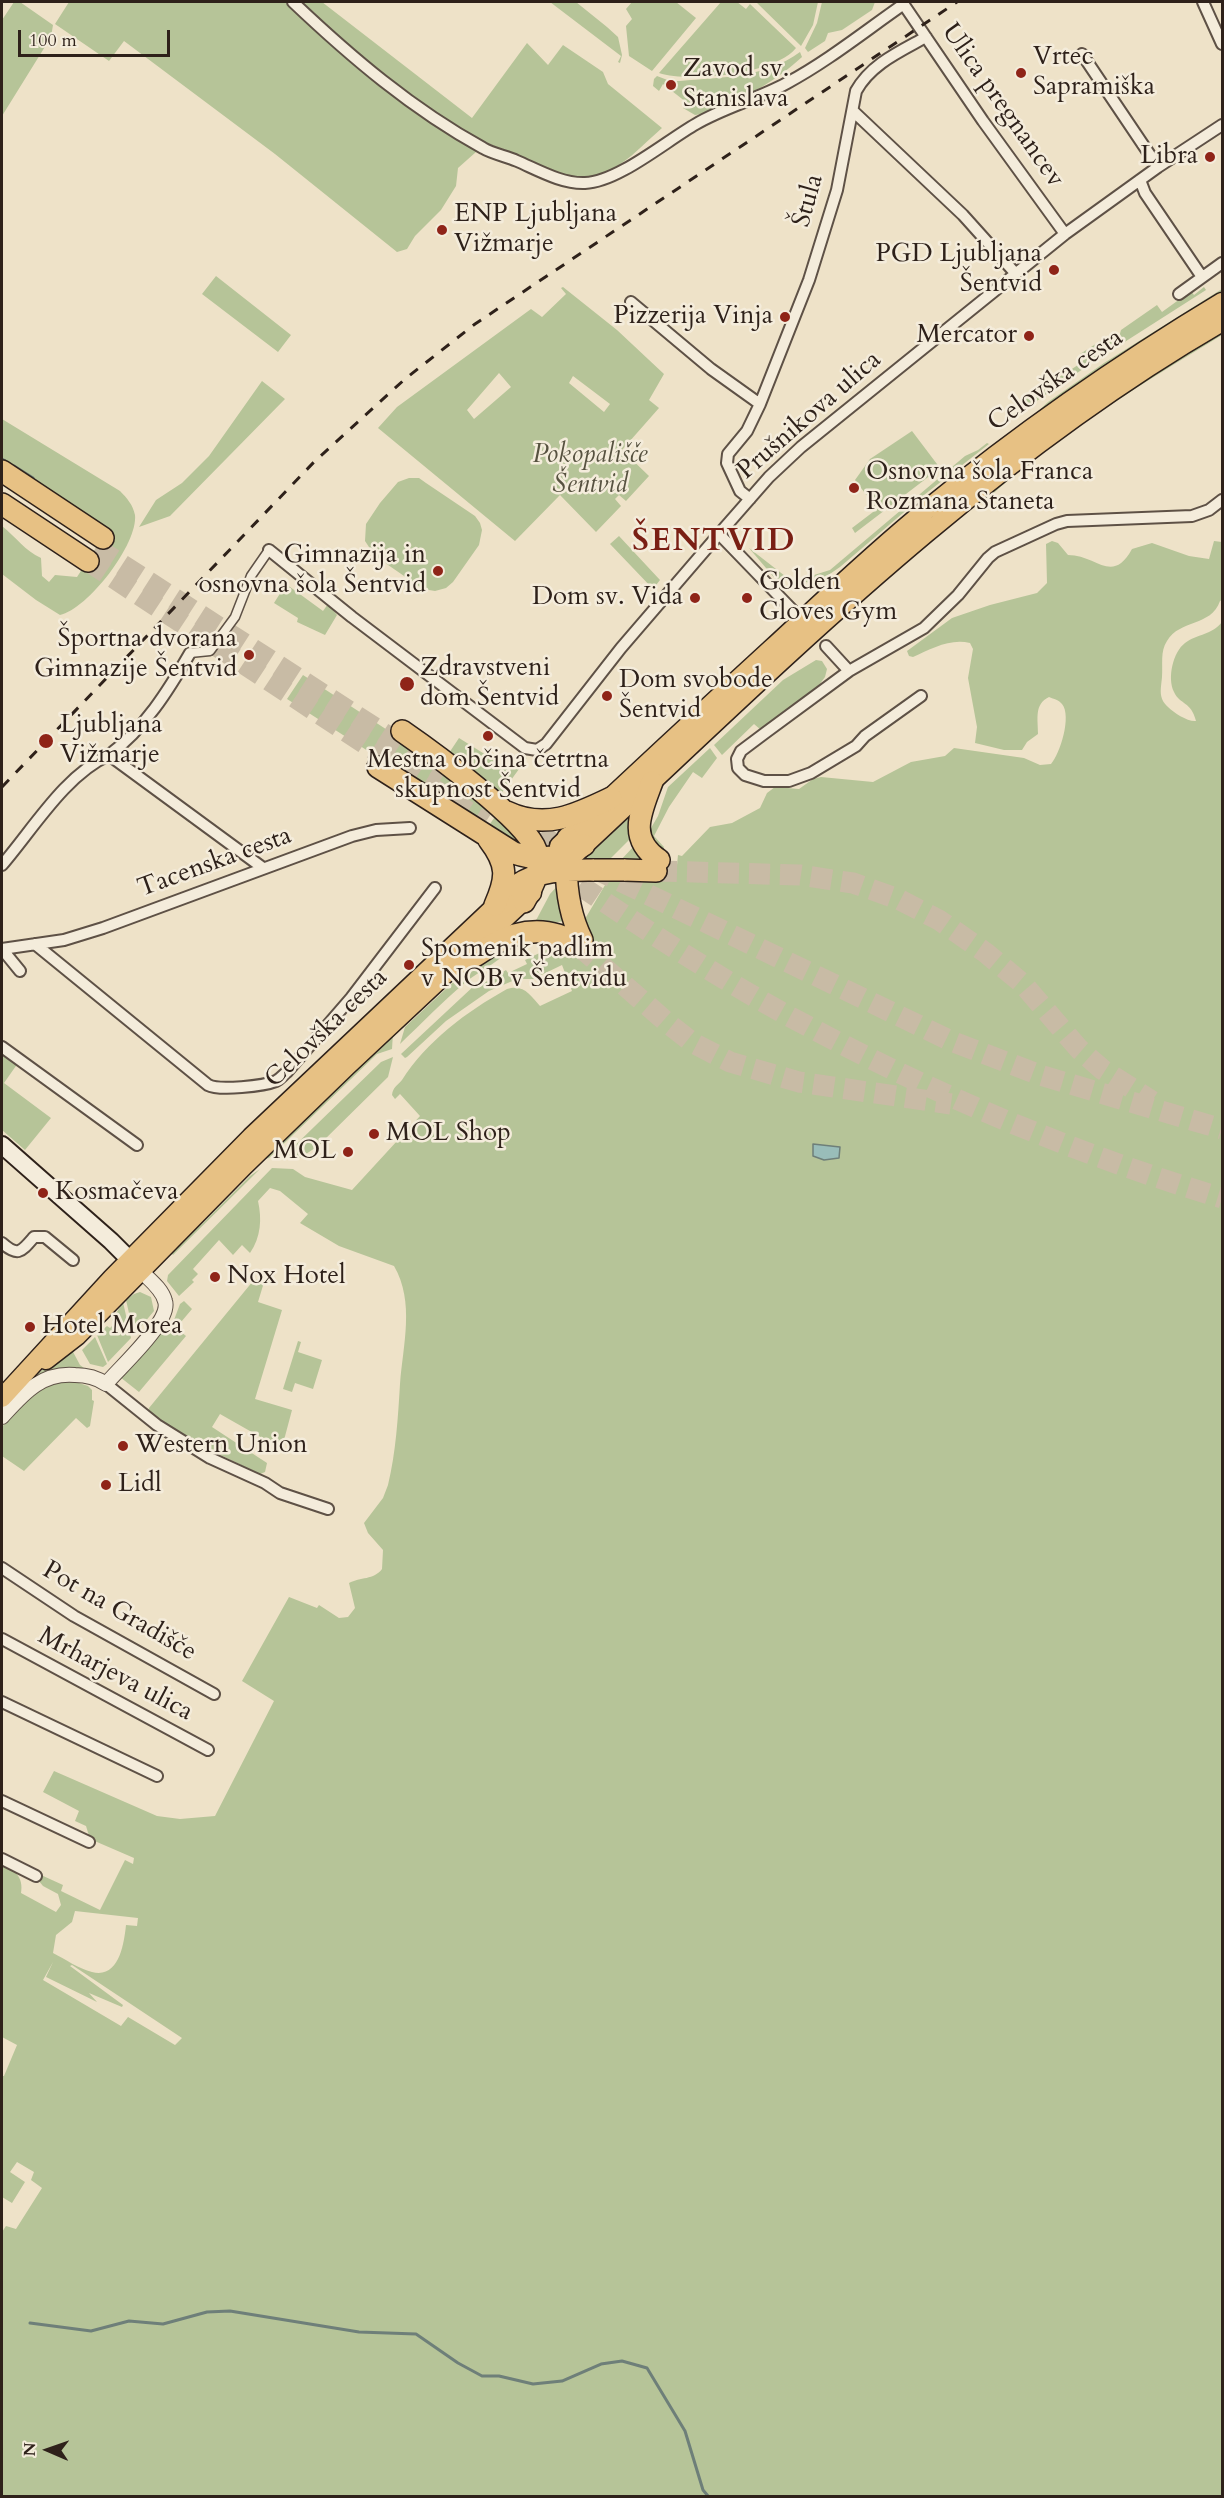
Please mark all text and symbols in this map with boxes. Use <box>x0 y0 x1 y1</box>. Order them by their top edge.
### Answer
scale bar <box>21 18 172 56</box>
street label: Ulica pregnancev <box>934 18 1070 194</box>
text: 100 m <box>29 28 77 53</box>
place label: Vrtec Sapramiška <box>1033 42 1155 104</box>
place label: Zavod sv. Stanislava <box>683 54 789 116</box>
marker: Vrtec Sapramiška <box>1014 66 1028 80</box>
marker: Zavod sv. Stanislava <box>664 78 678 92</box>
place label: Libra <box>1140 141 1198 173</box>
marker: Libra <box>1203 150 1217 164</box>
street label: Štula <box>787 171 831 231</box>
place label: ENP Ljubljana Vižmarje <box>454 199 617 260</box>
marker: ENP Ljubljana Vižmarje <box>435 223 449 237</box>
place label: PGD Ljubljana Šentvid <box>875 239 1042 300</box>
marker: PGD Ljubljana Šentvid <box>1047 263 1061 277</box>
place label: Pizzerija Vinja <box>613 301 773 333</box>
marker: Pizzerija Vinja <box>778 310 792 324</box>
place label: Mercator <box>916 320 1017 352</box>
street label: Celovška cesta <box>982 323 1130 439</box>
marker: Mercator <box>1022 329 1036 343</box>
street label: Prušnikova ulica <box>732 345 888 487</box>
park label: Pokopališče Šentvid <box>532 440 648 502</box>
place label: Osnovna šola Franca Rozmana Staneta <box>866 457 1093 518</box>
marker: Osnovna šola Franca Rozmana Staneta <box>847 481 861 495</box>
district label: ŠENTVID <box>632 524 796 562</box>
place label: Gimnazija in osnovna šola Šentvid <box>199 540 426 602</box>
marker: Gimnazija in osnovna šola Šentvid <box>431 564 445 578</box>
place label: Golden Gloves Gym <box>759 567 897 628</box>
place label: Dom sv. Vida <box>532 582 683 614</box>
marker: Dom sv. Vida <box>688 591 702 605</box>
marker: Golden Gloves Gym <box>740 591 754 605</box>
place label: Športna dvorana Gimnazije Šentvid <box>34 624 237 686</box>
marker: Športna dvorana Gimnazije Šentvid <box>242 648 256 662</box>
place label: Zdravstveni dom Šentvid <box>420 653 559 714</box>
place label: Dom svobode Šentvid <box>619 665 773 726</box>
marker: Zdravstveni dom Šentvid <box>398 675 416 693</box>
marker: Dom svobode Šentvid <box>600 689 614 703</box>
place label: Ljubljana Vižmarje <box>60 710 162 772</box>
marker: Mestna občina četrtna skupnost Šentvid <box>481 729 495 743</box>
marker: Ljubljana Vižmarje <box>37 732 55 750</box>
place label: Mestna občina četrtna skupnost Šentvid <box>367 745 609 806</box>
street label: Tacenska cesta <box>134 821 296 905</box>
place label: Spomenik padlim v NOB v Šentvidu <box>421 934 627 996</box>
marker: Spomenik padlim v NOB v Šentvidu <box>402 958 416 972</box>
street label: Celovška cesta <box>259 963 395 1095</box>
place label: MOL Shop <box>386 1118 511 1150</box>
marker: MOL Shop <box>367 1127 381 1141</box>
place label: MOL <box>273 1136 336 1168</box>
marker: MOL <box>341 1145 355 1159</box>
place label: Kosmačeva <box>55 1177 178 1209</box>
marker: Kosmačeva <box>36 1186 50 1200</box>
place label: Nox Hotel <box>227 1261 346 1293</box>
marker: Nox Hotel <box>208 1270 222 1284</box>
place label: Hotel Morea <box>42 1311 182 1343</box>
marker: Hotel Morea <box>23 1320 37 1334</box>
place label: Western Union <box>135 1430 308 1462</box>
marker: Western Union <box>116 1439 130 1453</box>
place label: Lidl <box>118 1469 161 1501</box>
marker: Lidl <box>99 1478 113 1492</box>
street label: Pot na Gradišče <box>37 1555 201 1669</box>
street label: Mrharjeva ulica <box>32 1621 198 1729</box>
north arrow <box>18 2420 78 2480</box>
text: N <box>19 2442 41 2457</box>

